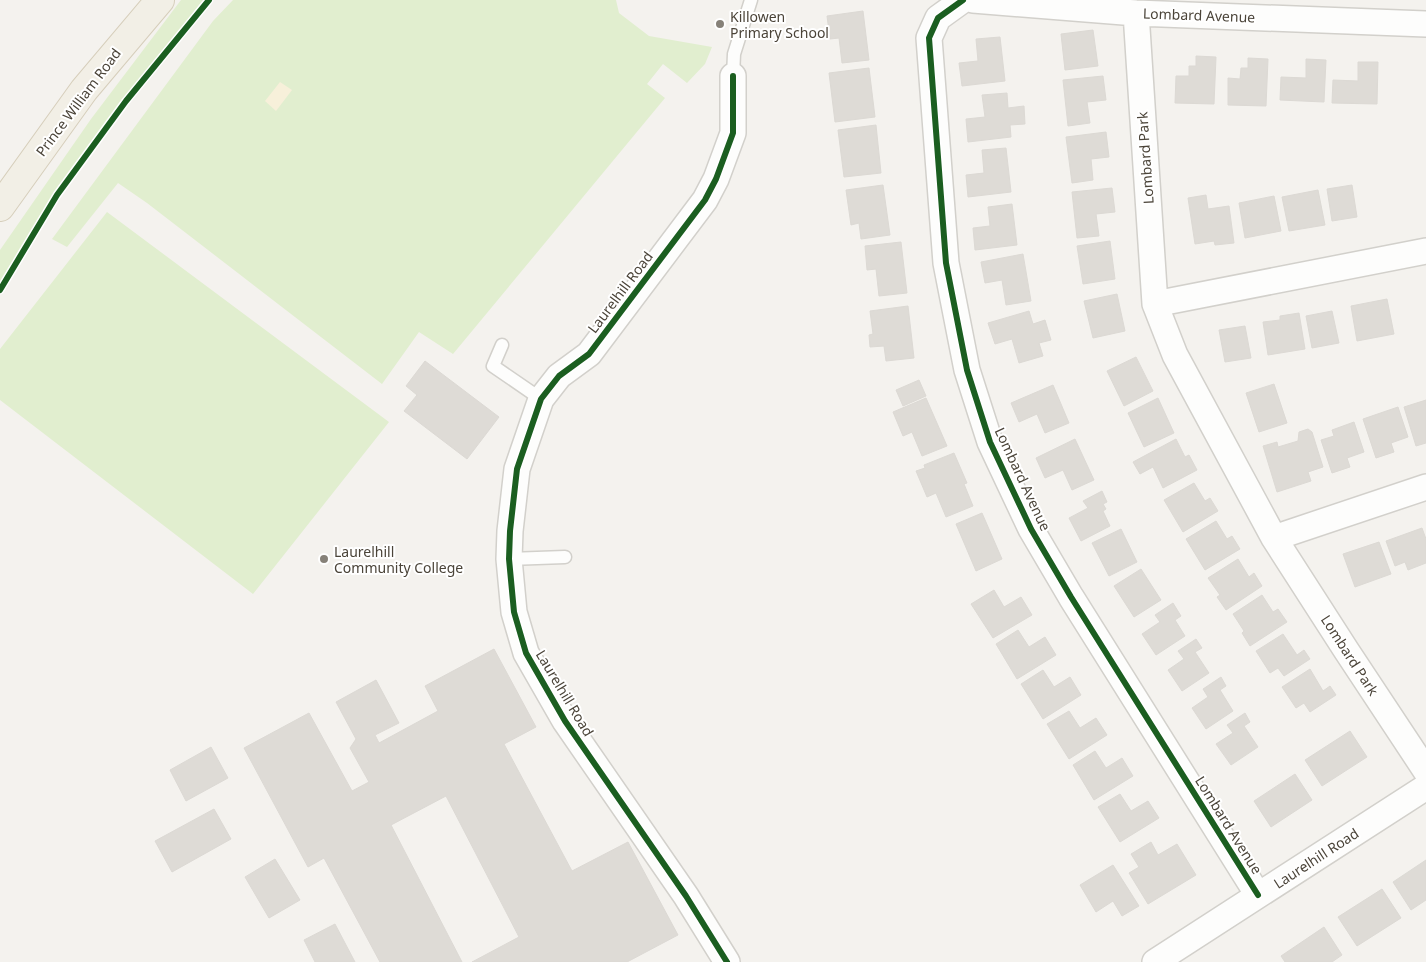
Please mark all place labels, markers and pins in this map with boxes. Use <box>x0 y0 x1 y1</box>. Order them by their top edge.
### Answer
place label: Killowen Primary School <box>730 7 829 42</box>
marker: Killowen Primary School <box>714 18 726 30</box>
place label: Laurelhill Community College <box>334 542 463 577</box>
marker: Laurelhill Community College <box>318 553 330 565</box>

